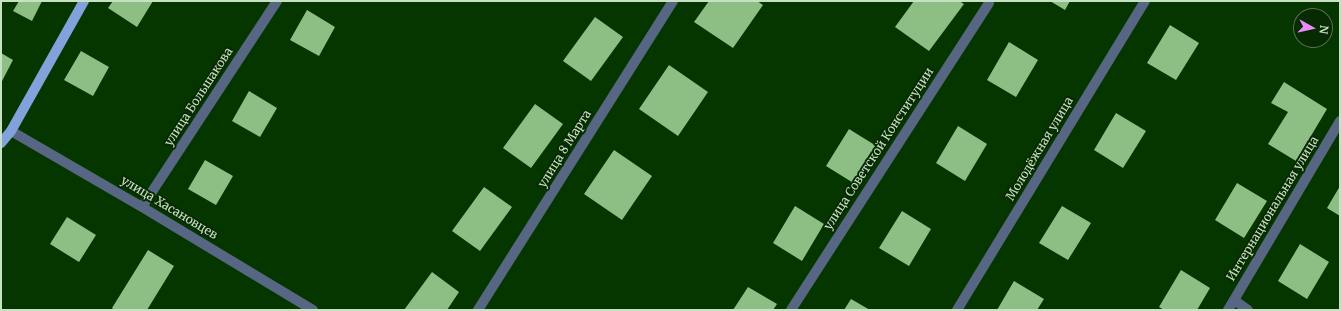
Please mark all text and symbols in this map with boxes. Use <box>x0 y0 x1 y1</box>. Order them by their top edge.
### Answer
north arrow <box>1293 8 1333 48</box>
text: N <box>1316 24 1331 35</box>
street label: улица Большакова <box>162 45 236 149</box>
street label: улица Советской Конституции <box>821 65 937 233</box>
street label: Молодёжная улица <box>1003 94 1077 204</box>
street label: улица 8 Марта <box>535 108 595 190</box>
street label: Интернациональная улица <box>1224 134 1322 284</box>
street label: улица Хасановцев <box>118 173 220 243</box>

